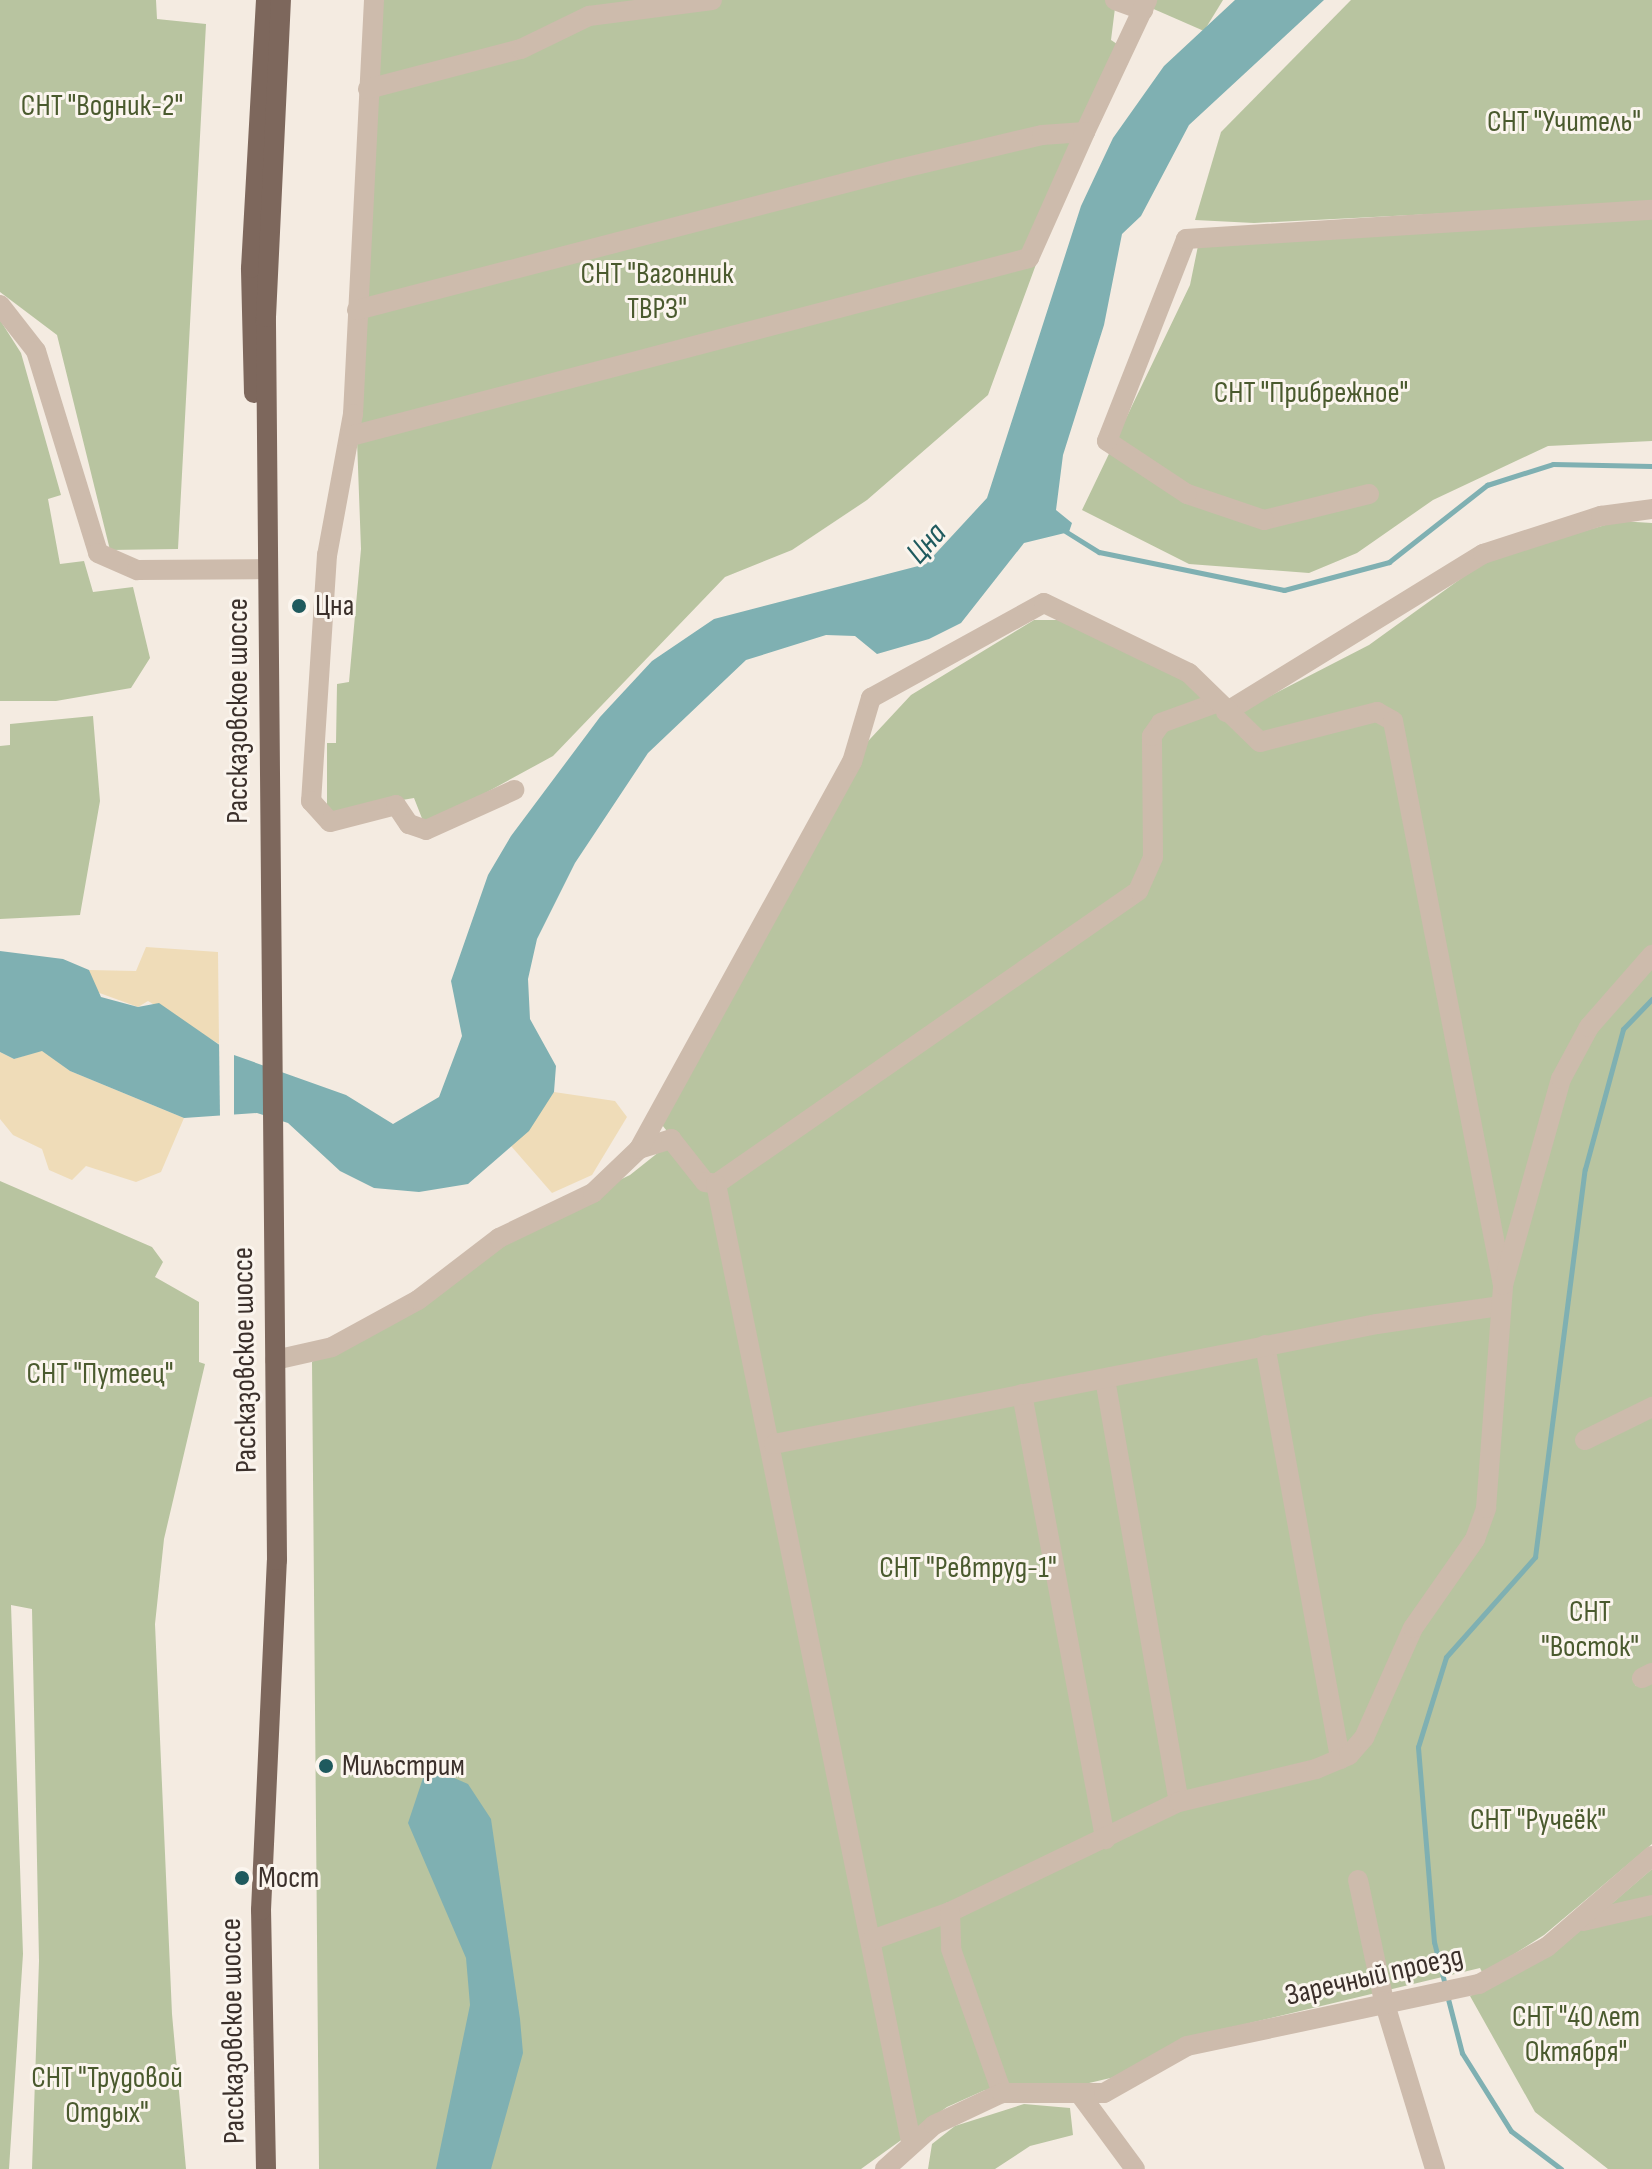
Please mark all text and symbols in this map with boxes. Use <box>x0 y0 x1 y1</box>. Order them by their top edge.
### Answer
park label: СНТ "Водник-2" <box>21 88 183 124</box>
park label: СНТ "Учитель" <box>1487 104 1641 140</box>
park label: СНТ "Вагонник ТВРЗ" <box>581 256 733 326</box>
park label: СНТ "Прибрежное" <box>1214 375 1408 411</box>
water label: Цна <box>899 516 955 572</box>
place label: Цна <box>315 588 354 624</box>
marker: Цна <box>290 597 308 615</box>
street label: Рассказовское шоссе <box>220 598 256 824</box>
street label: Рассказовское шоссе <box>225 1247 265 1473</box>
park label: СНТ "Путеец" <box>26 1356 174 1392</box>
park label: СНТ "Ревтруд-1" <box>879 1550 1057 1586</box>
park label: СНТ "Восток" <box>1541 1594 1639 1664</box>
place label: Мильстрим <box>342 1748 465 1784</box>
marker: Мильстрим <box>317 1757 335 1775</box>
park label: СНТ "Ручеёк" <box>1470 1802 1606 1838</box>
place label: Мост <box>258 1860 319 1896</box>
marker: Мост <box>233 1869 251 1887</box>
street label: Рассказовское шоссе <box>213 1918 253 2144</box>
street label: Заречный проезд <box>1282 1938 1466 2014</box>
park label: СНТ "40 лет Октября" <box>1512 1999 1640 2070</box>
park label: СНТ "Трудовой Отдых" <box>31 2060 183 2130</box>

